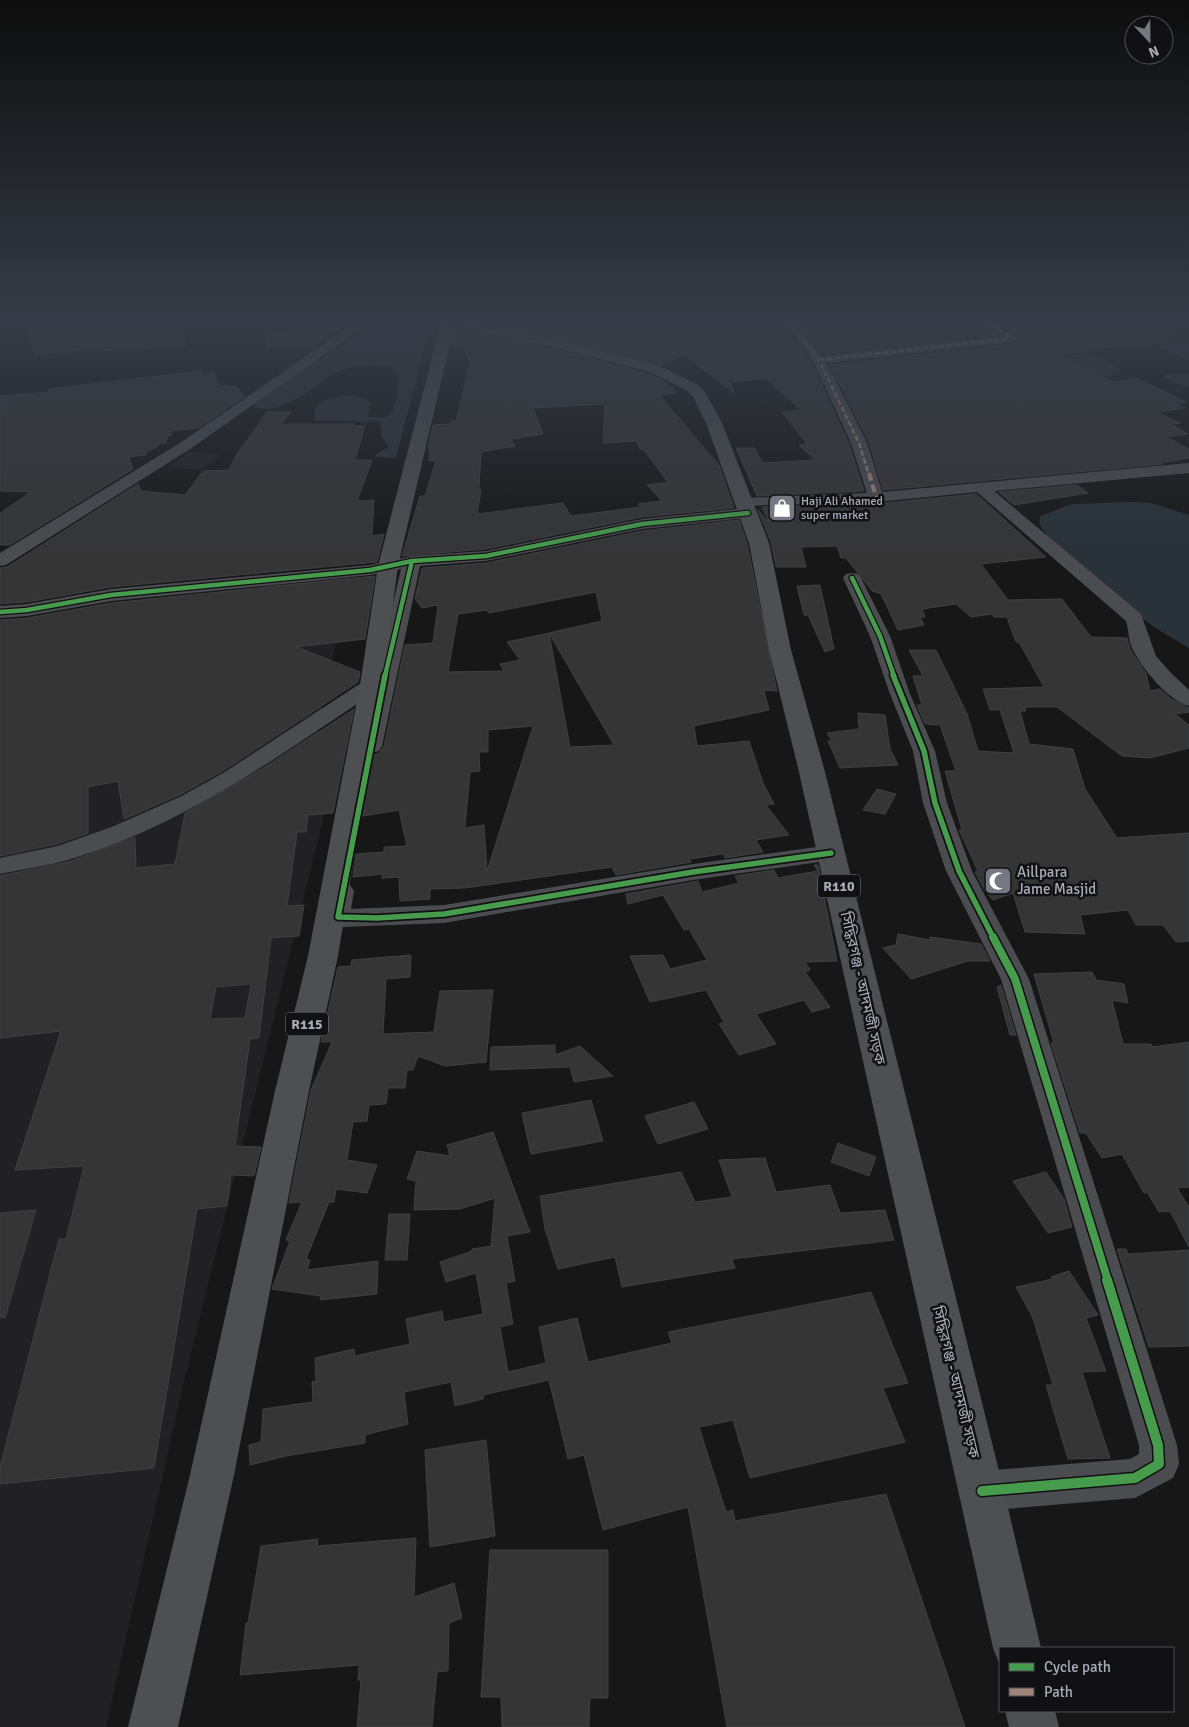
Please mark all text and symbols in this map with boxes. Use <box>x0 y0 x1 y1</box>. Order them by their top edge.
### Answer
north arrow <box>1124 15 1174 65</box>
text: N <box>1146 42 1161 61</box>
shop icon: Haji Ali Ahamed super market <box>767 493 797 523</box>
place label: Haji Ali Ahamed super market <box>801 494 883 523</box>
place label: Aillpara Jame Masjid <box>1017 863 1096 898</box>
mosque icon: Aillpara Jame Masjid <box>983 866 1013 896</box>
road number: R110 <box>818 874 860 898</box>
street label: সিদ্ধিরগঞ্জ - আদমজী সড়ক <box>836 909 890 1067</box>
road number: R115 <box>286 1012 328 1036</box>
street label: সিদ্ধিরগঞ্জ - আদমজী সড়ক <box>928 1303 984 1461</box>
legend <box>999 1647 1174 1712</box>
text: Cycle path <box>1044 1658 1111 1676</box>
text: Path <box>1044 1683 1073 1701</box>

